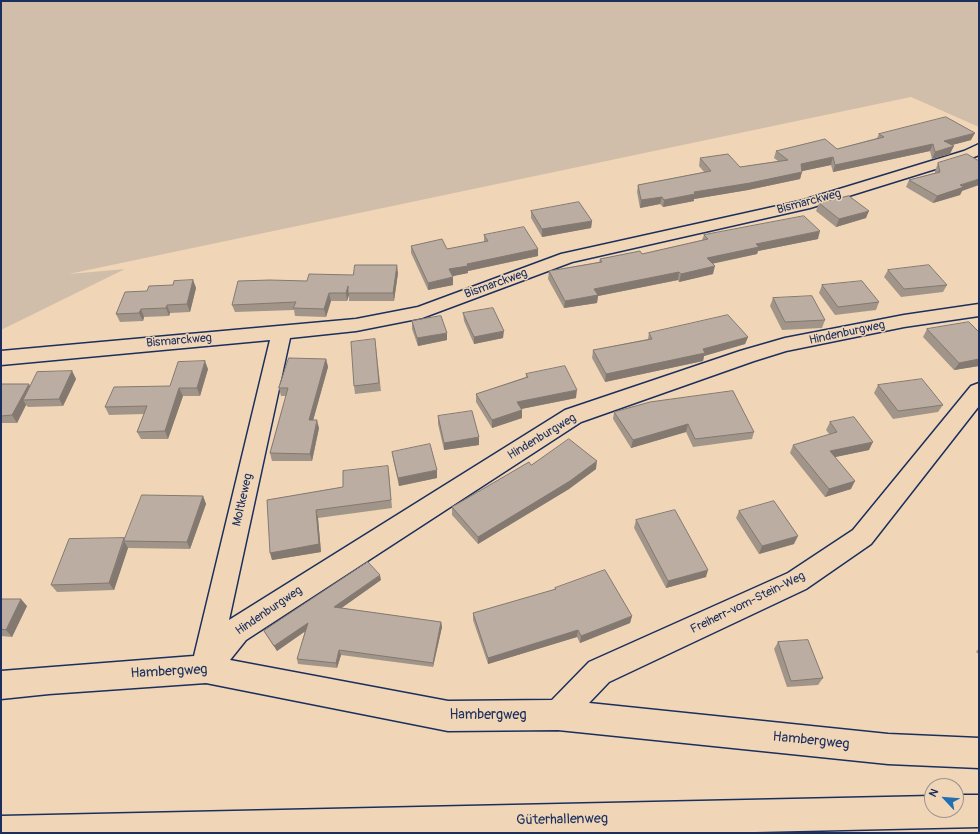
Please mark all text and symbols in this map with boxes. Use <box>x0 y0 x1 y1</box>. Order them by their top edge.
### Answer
street label: Bismarckweg <box>775 187 843 217</box>
street label: Bismarckweg <box>463 266 529 302</box>
street label: Hindenburgweg <box>808 318 886 348</box>
street label: Bismarckweg <box>146 331 212 351</box>
street label: Hindenburgweg <box>505 411 579 463</box>
street label: Moltkeweg <box>230 472 256 528</box>
street label: Freiherr-vom-Stein-Weg <box>688 569 808 637</box>
street label: Hindenburgweg <box>233 583 305 639</box>
street label: Hambergweg <box>130 662 208 682</box>
street label: Hambergweg <box>449 707 527 723</box>
street label: Hambergweg <box>772 729 850 753</box>
north arrow <box>924 778 964 818</box>
text: N <box>926 787 941 799</box>
street label: Güterhallenweg <box>516 811 608 829</box>

